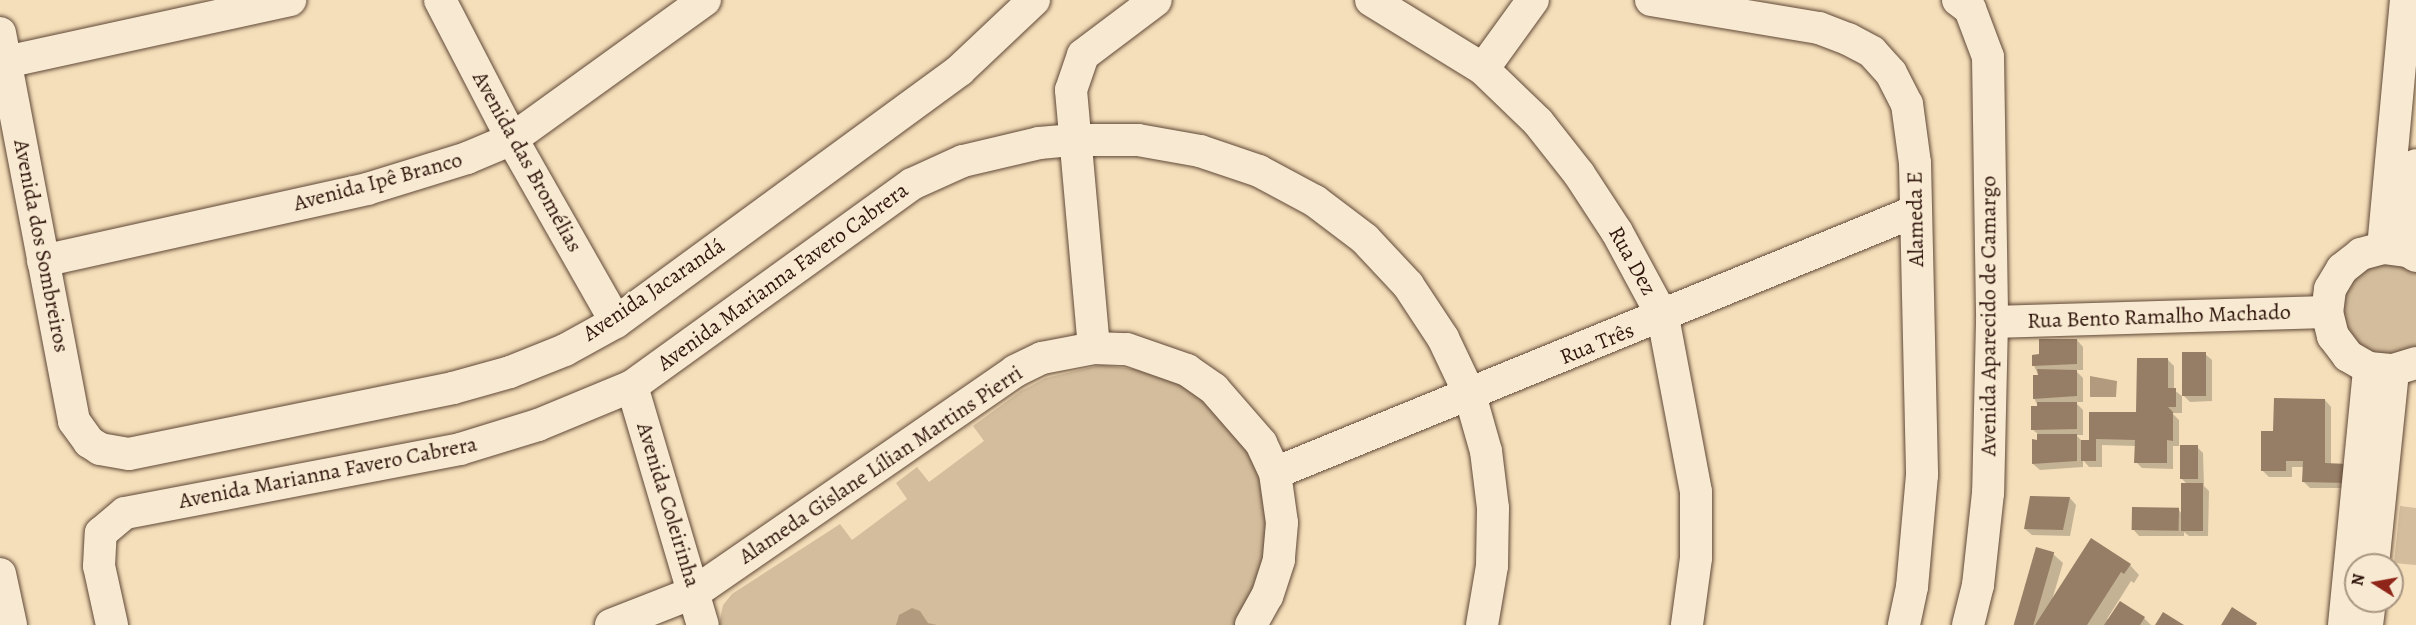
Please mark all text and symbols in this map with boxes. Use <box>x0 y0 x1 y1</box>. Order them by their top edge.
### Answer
street label: Avenida das Bromélias <box>466 67 588 257</box>
street label: Avenida dos Sombreiros <box>7 137 75 355</box>
street label: Avenida Ipê Branco <box>291 147 465 217</box>
street label: Alameda E <box>1902 171 1930 267</box>
street label: Avenida Aparecido de Camargo <box>1976 176 2002 456</box>
street label: Avenida Marianna Favero Cabrera <box>653 177 913 377</box>
street label: Rua Dez <box>1602 222 1662 300</box>
street label: Avenida Jacarandá <box>578 233 730 347</box>
street label: Rua Bento Ramalho Machado <box>2027 299 2291 335</box>
street label: Rua Três <box>1556 317 1638 371</box>
street label: Alameda Gislane Lílian Martins Pierri <box>734 360 1028 570</box>
street label: Avenida Coleirinha <box>630 419 706 591</box>
street label: Avenida Marianna Favero Cabrera <box>177 431 479 515</box>
north arrow <box>2344 553 2404 613</box>
text: N <box>2346 572 2370 588</box>

